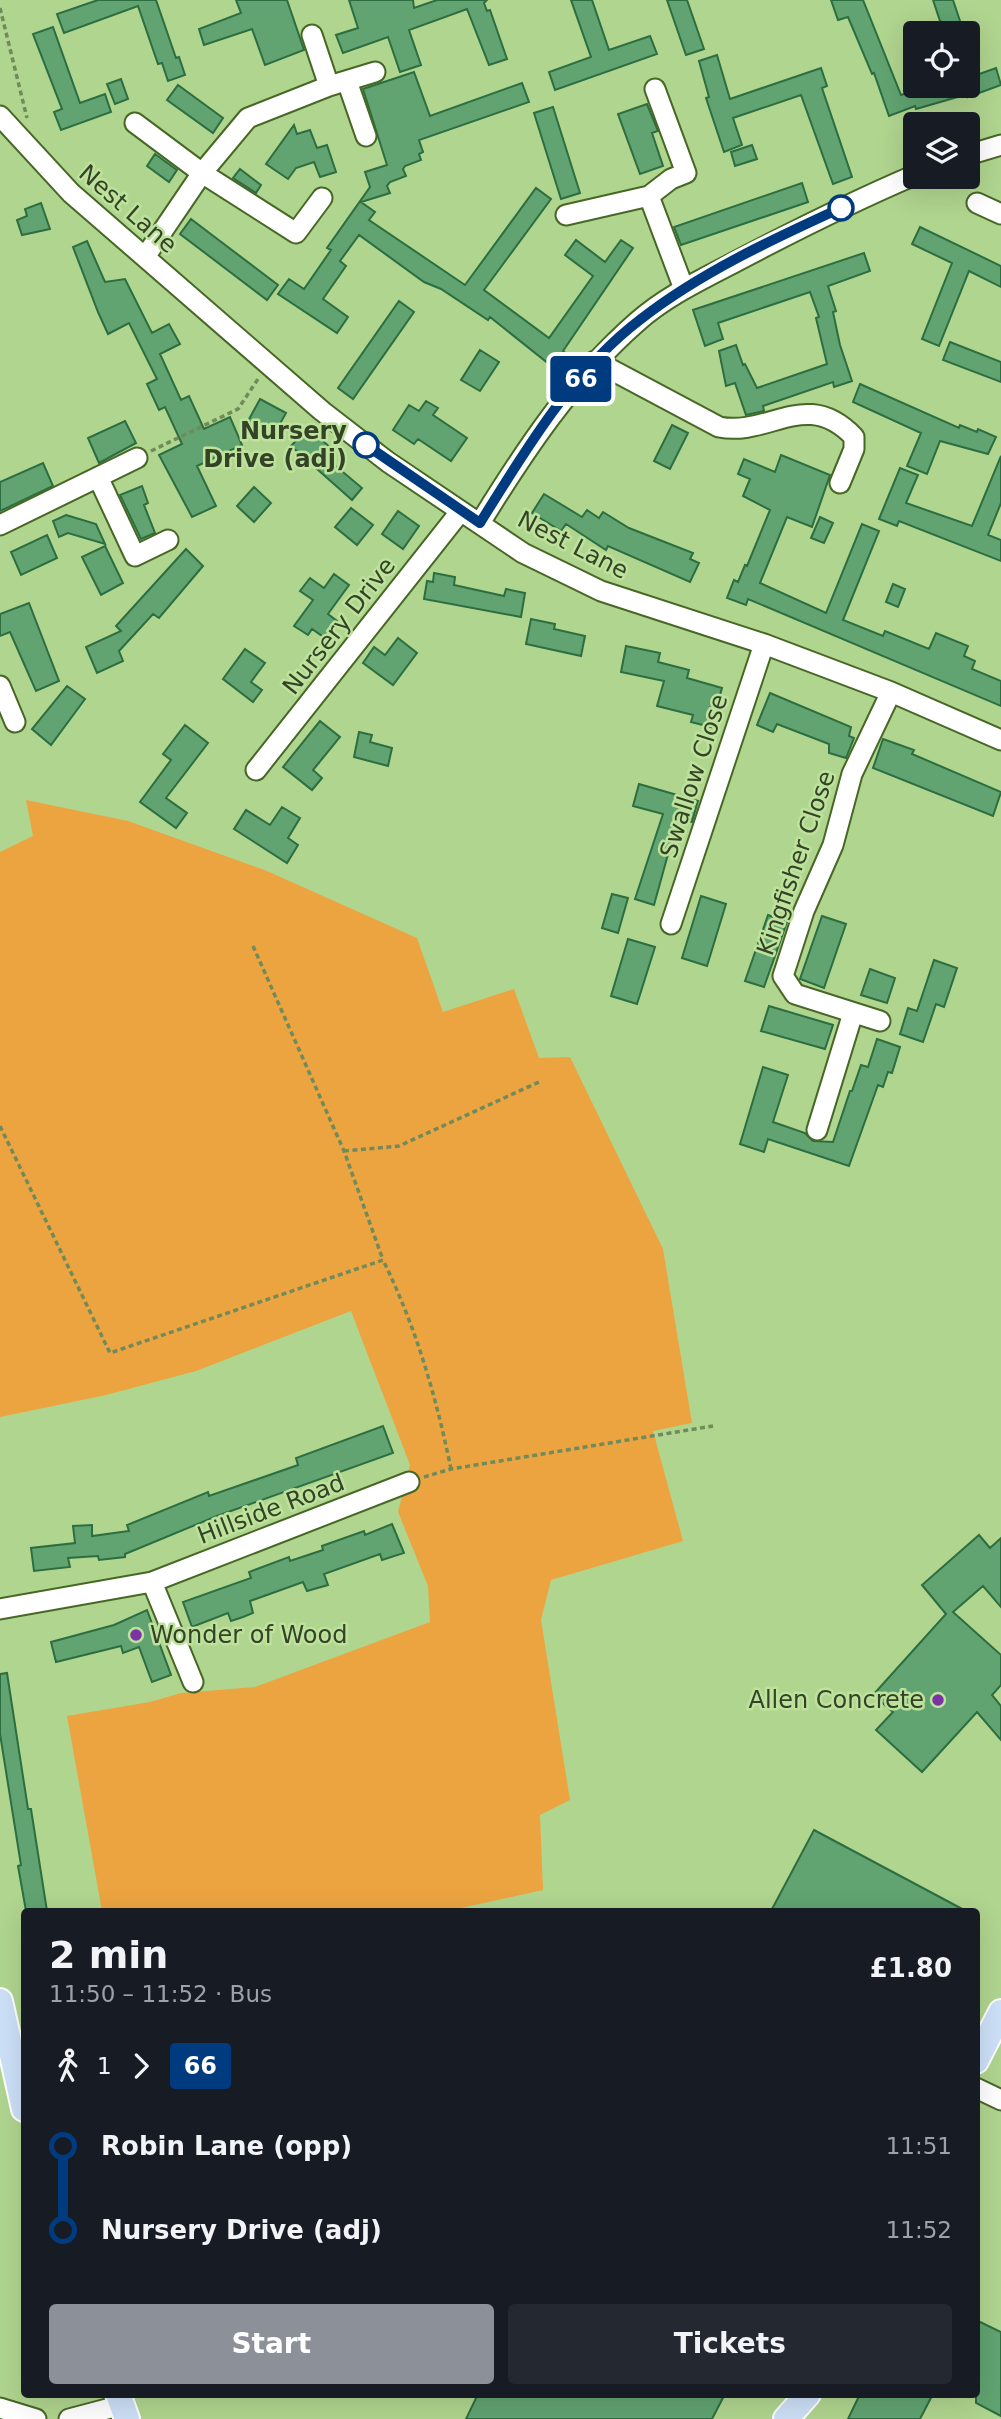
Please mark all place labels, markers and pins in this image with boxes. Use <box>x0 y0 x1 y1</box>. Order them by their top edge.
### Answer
unlabelled marker <box>828 195 854 221</box>
place label: Nursery Drive (adj) <box>203 417 347 473</box>
marker: Nursery Drive (adj) <box>353 432 379 458</box>
place label: Wonder of Wood <box>150 1621 347 1649</box>
marker: Wonder of Wood <box>128 1627 144 1643</box>
place label: Allen Concrete <box>749 1686 924 1714</box>
marker: Allen Concrete <box>930 1692 946 1708</box>

